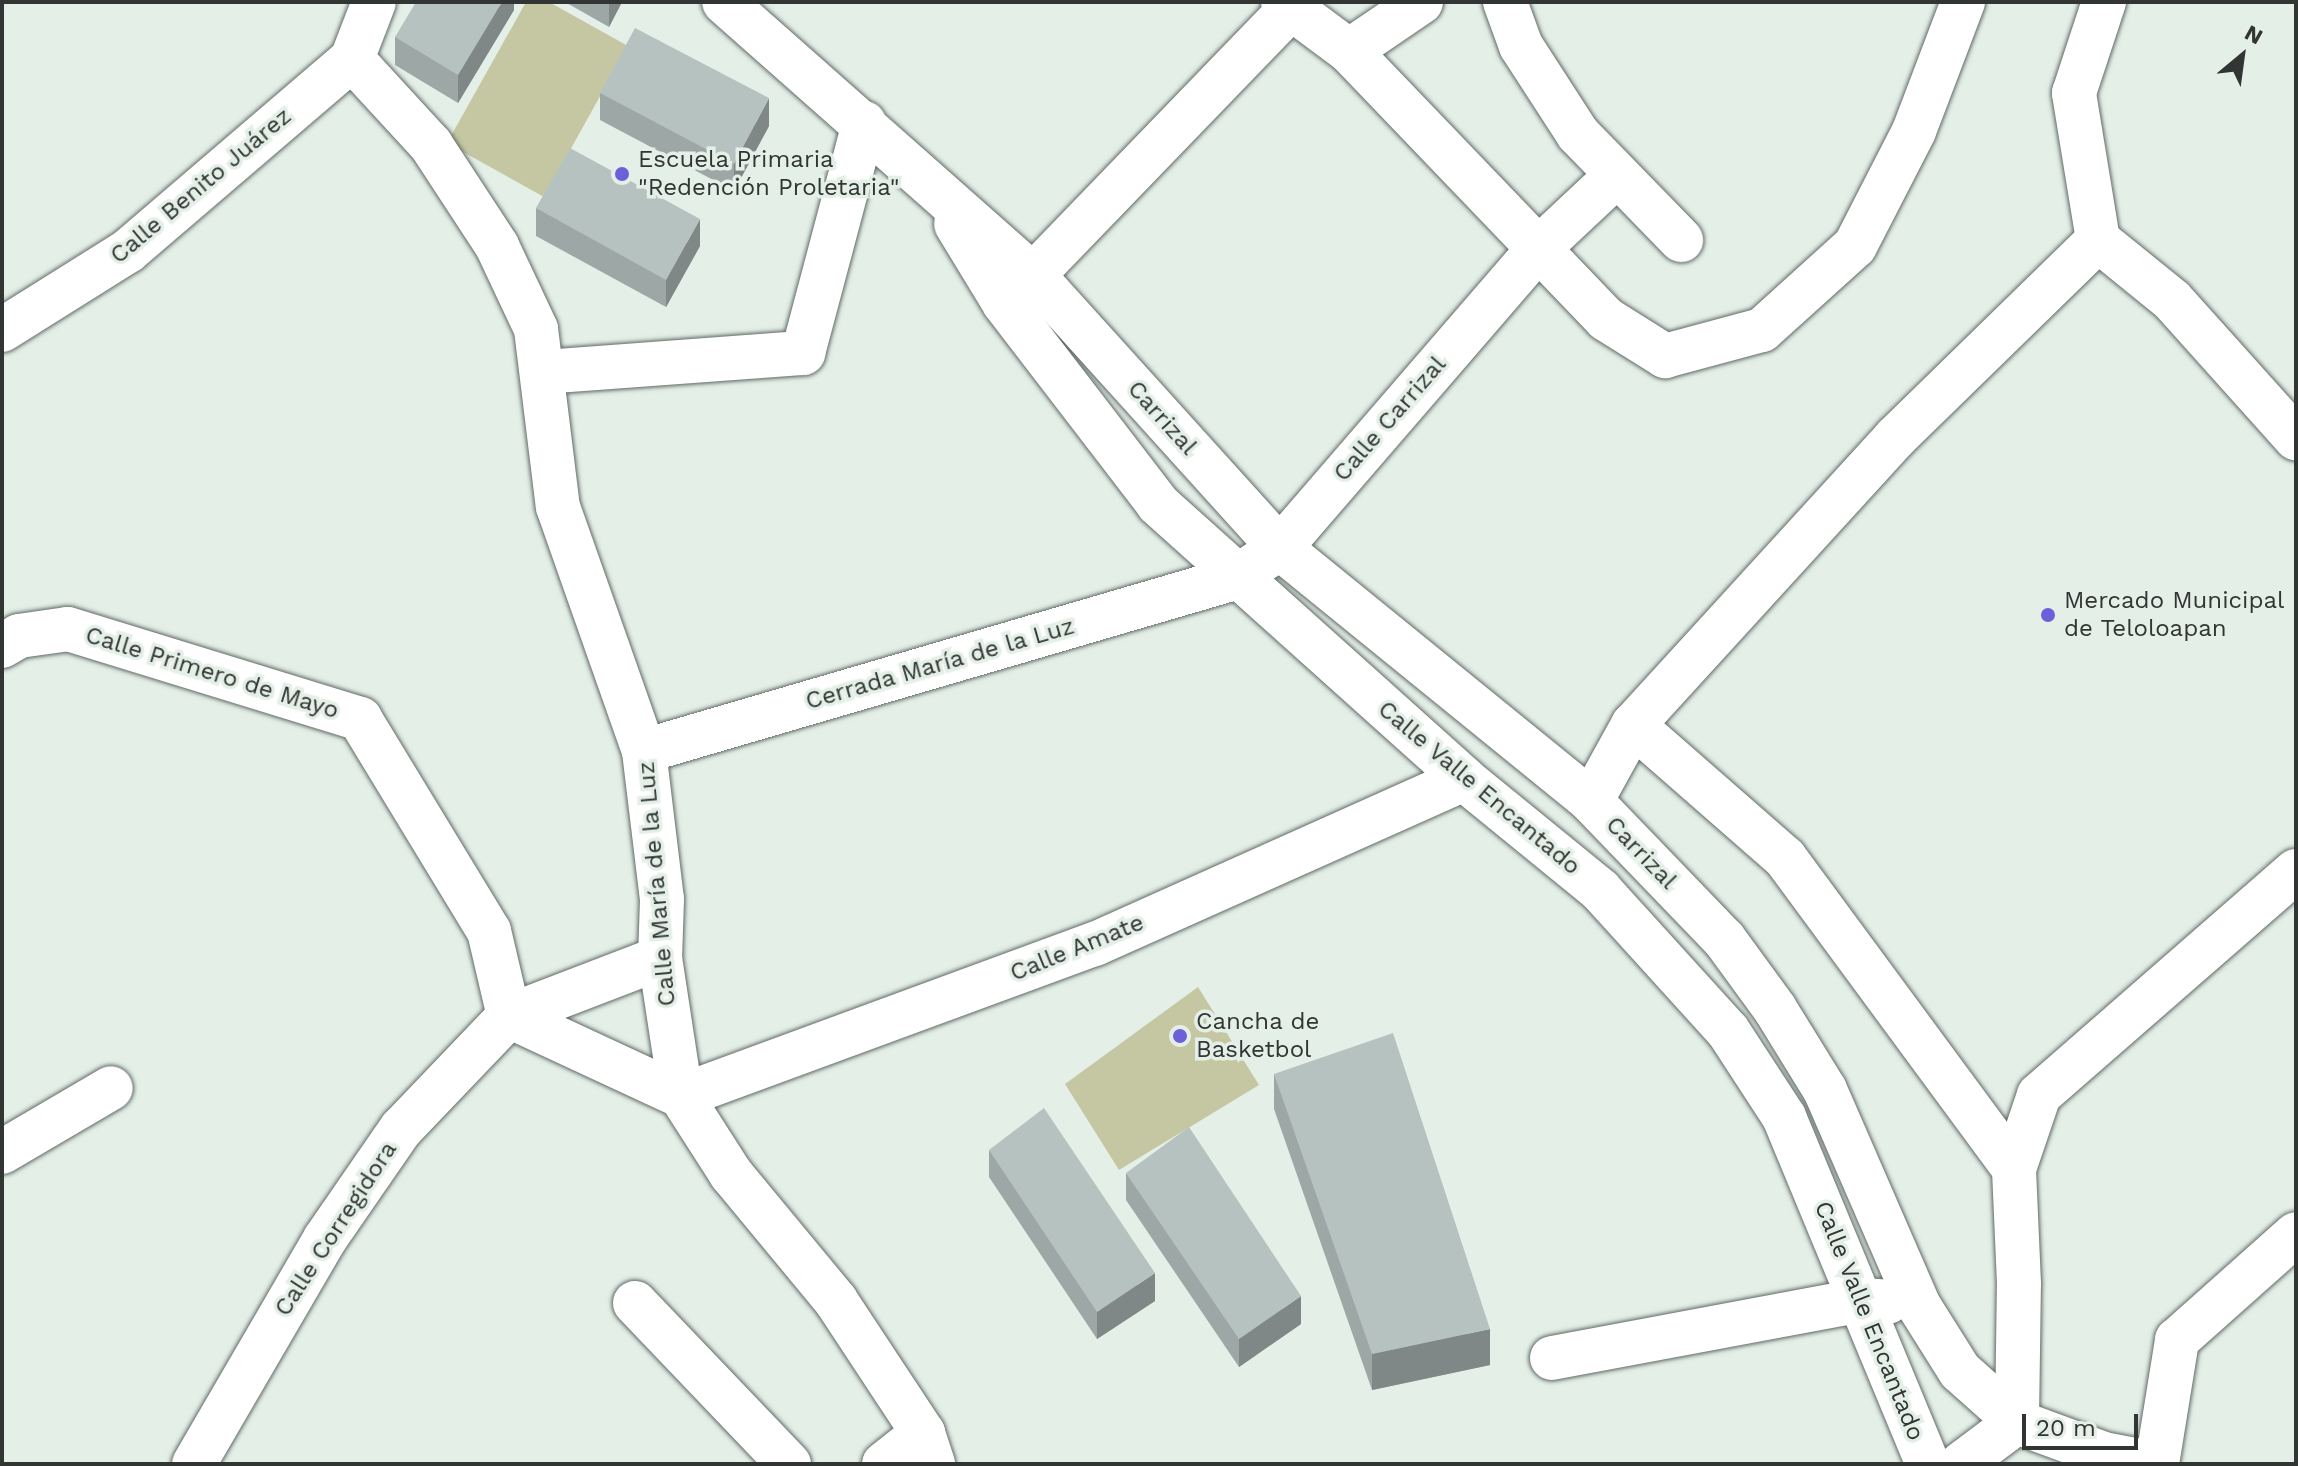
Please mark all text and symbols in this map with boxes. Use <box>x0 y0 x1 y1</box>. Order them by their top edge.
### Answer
north arrow <box>2202 16 2282 96</box>
text: N <box>2241 20 2267 49</box>
street label: Calle Benito Juárez <box>104 102 298 270</box>
place label: Escuela Primaria "Redención Proletaria" <box>638 146 899 202</box>
marker: Escuela Primaria "Redención Proletaria" <box>613 165 631 183</box>
street label: Calle Carrizal <box>1328 350 1452 488</box>
street label: Carrizal <box>1121 375 1203 461</box>
place label: Mercado Municipal de Teloloapan <box>2064 587 2284 643</box>
marker: Mercado Municipal de Teloloapan <box>2039 606 2057 624</box>
street label: Cerrada María de la Luz <box>802 612 1078 716</box>
street label: Calle Primero de Mayo <box>82 621 342 725</box>
street label: Calle Valle Encantado <box>1372 695 1586 881</box>
street label: Calle María de la Luz <box>632 760 682 1008</box>
street label: Carrizal <box>1599 811 1683 895</box>
street label: Calle Amate <box>1006 908 1148 988</box>
place label: Cancha de Basketbol <box>1196 1008 1320 1064</box>
marker: Cancha de Basketbol <box>1171 1027 1189 1045</box>
street label: Calle Corregidora <box>269 1136 403 1322</box>
street label: Calle Valle Encantado <box>1808 1197 1930 1445</box>
scale bar <box>2026 1398 2142 1448</box>
text: 20 m <box>2036 1414 2096 1442</box>

